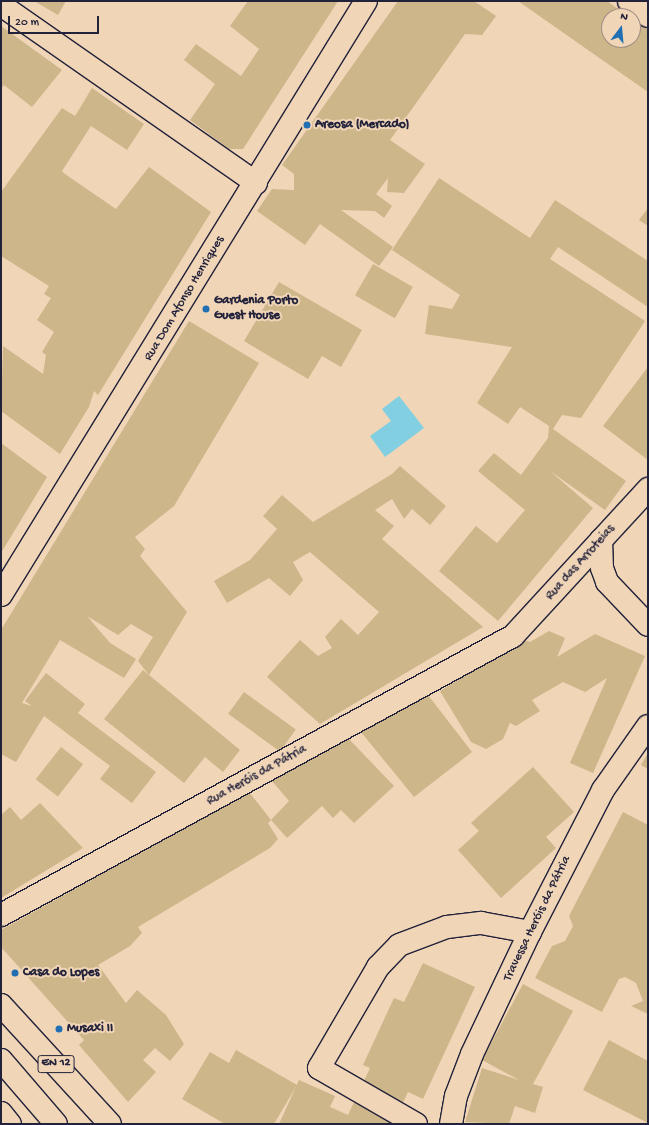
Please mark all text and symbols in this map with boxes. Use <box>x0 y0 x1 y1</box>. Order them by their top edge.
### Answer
scale bar <box>10 8 101 34</box>
north arrow <box>601 8 641 48</box>
text: N <box>619 11 629 24</box>
text: 20 m <box>15 16 39 30</box>
place label: Areosa (Mercado) <box>315 117 410 133</box>
marker: Areosa (Mercado) <box>302 120 312 130</box>
street label: Rua Dom Afonso Henriques <box>141 234 229 364</box>
place label: Gardenia Porto Guest House <box>214 294 298 325</box>
marker: Gardenia Porto Guest House <box>201 304 211 314</box>
street label: Rua das Arroteias <box>543 522 619 604</box>
street label: Rua Heróis da Pátria <box>204 742 310 810</box>
street label: Travessa Heróis da Pátria <box>501 854 575 984</box>
place label: Casa do Lopes <box>23 965 99 981</box>
marker: Casa do Lopes <box>10 968 20 978</box>
place label: Musaxi II <box>67 1021 113 1037</box>
marker: Musaxi II <box>54 1024 64 1034</box>
road number: EN 12 <box>37 1054 75 1074</box>

